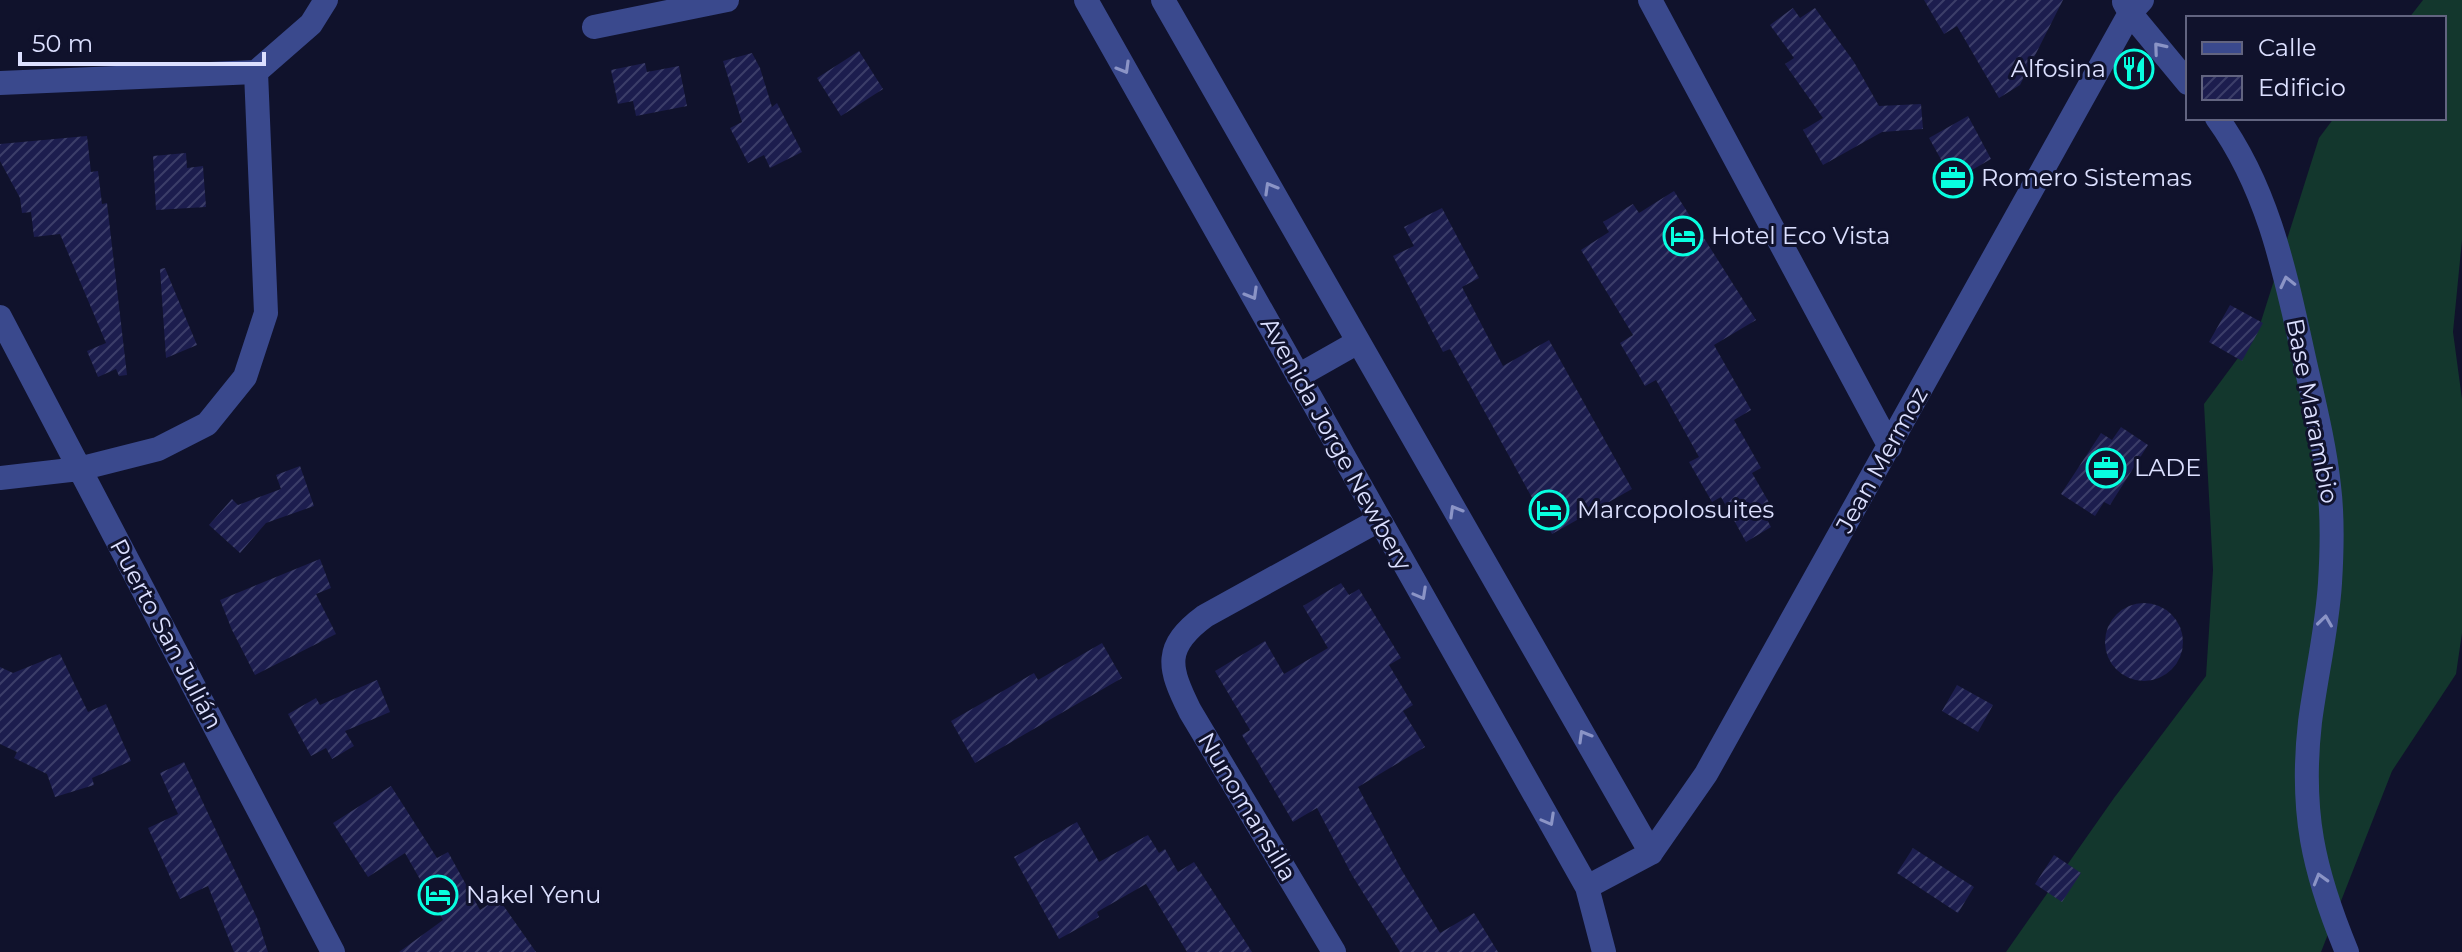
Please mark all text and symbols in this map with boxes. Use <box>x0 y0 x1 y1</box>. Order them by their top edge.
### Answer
scale bar <box>20 16 264 66</box>
legend <box>2186 16 2446 120</box>
text: 50 m <box>32 29 93 58</box>
text: Calle <box>2258 33 2316 62</box>
one-way arrow <box>2154 43 2169 57</box>
restaurant icon: Alfosina <box>2113 48 2155 90</box>
place label: Alfosina <box>2011 54 2106 83</box>
one-way arrow <box>1114 59 1130 74</box>
text: Edificio <box>2258 73 2346 102</box>
office icon: Romero Sistemas <box>1932 157 1974 199</box>
place label: Romero Sistemas <box>1981 163 2192 192</box>
one-way arrow <box>1265 182 1280 196</box>
hotel icon: Hotel Eco Vista <box>1662 215 1704 257</box>
place label: Hotel Eco Vista <box>1711 221 1891 250</box>
one-way arrow <box>2279 276 2296 290</box>
one-way arrow <box>1242 285 1258 300</box>
street label: Avenida Jorge Newbery <box>1255 312 1418 575</box>
street label: Base Marambio <box>2280 316 2345 506</box>
street label: Jean Mermoz <box>1829 382 1934 539</box>
office icon: LADE <box>2085 447 2127 489</box>
place label: LADE <box>2134 453 2201 482</box>
hotel icon: Marcopolosuites <box>1528 489 1570 531</box>
place label: Marcopolosuites <box>1577 495 1774 524</box>
one-way arrow <box>1449 505 1465 520</box>
street label: Puerto San Julián <box>104 534 229 734</box>
one-way arrow <box>1411 585 1427 600</box>
one-way arrow <box>2316 615 2333 628</box>
street label: Nunomansilla <box>1192 727 1303 886</box>
one-way arrow <box>1578 731 1594 745</box>
one-way arrow <box>1539 811 1555 826</box>
one-way arrow <box>2313 873 2329 886</box>
hotel icon: Nakel Yenu <box>417 874 459 916</box>
place label: Nakel Yenu <box>466 880 601 909</box>

